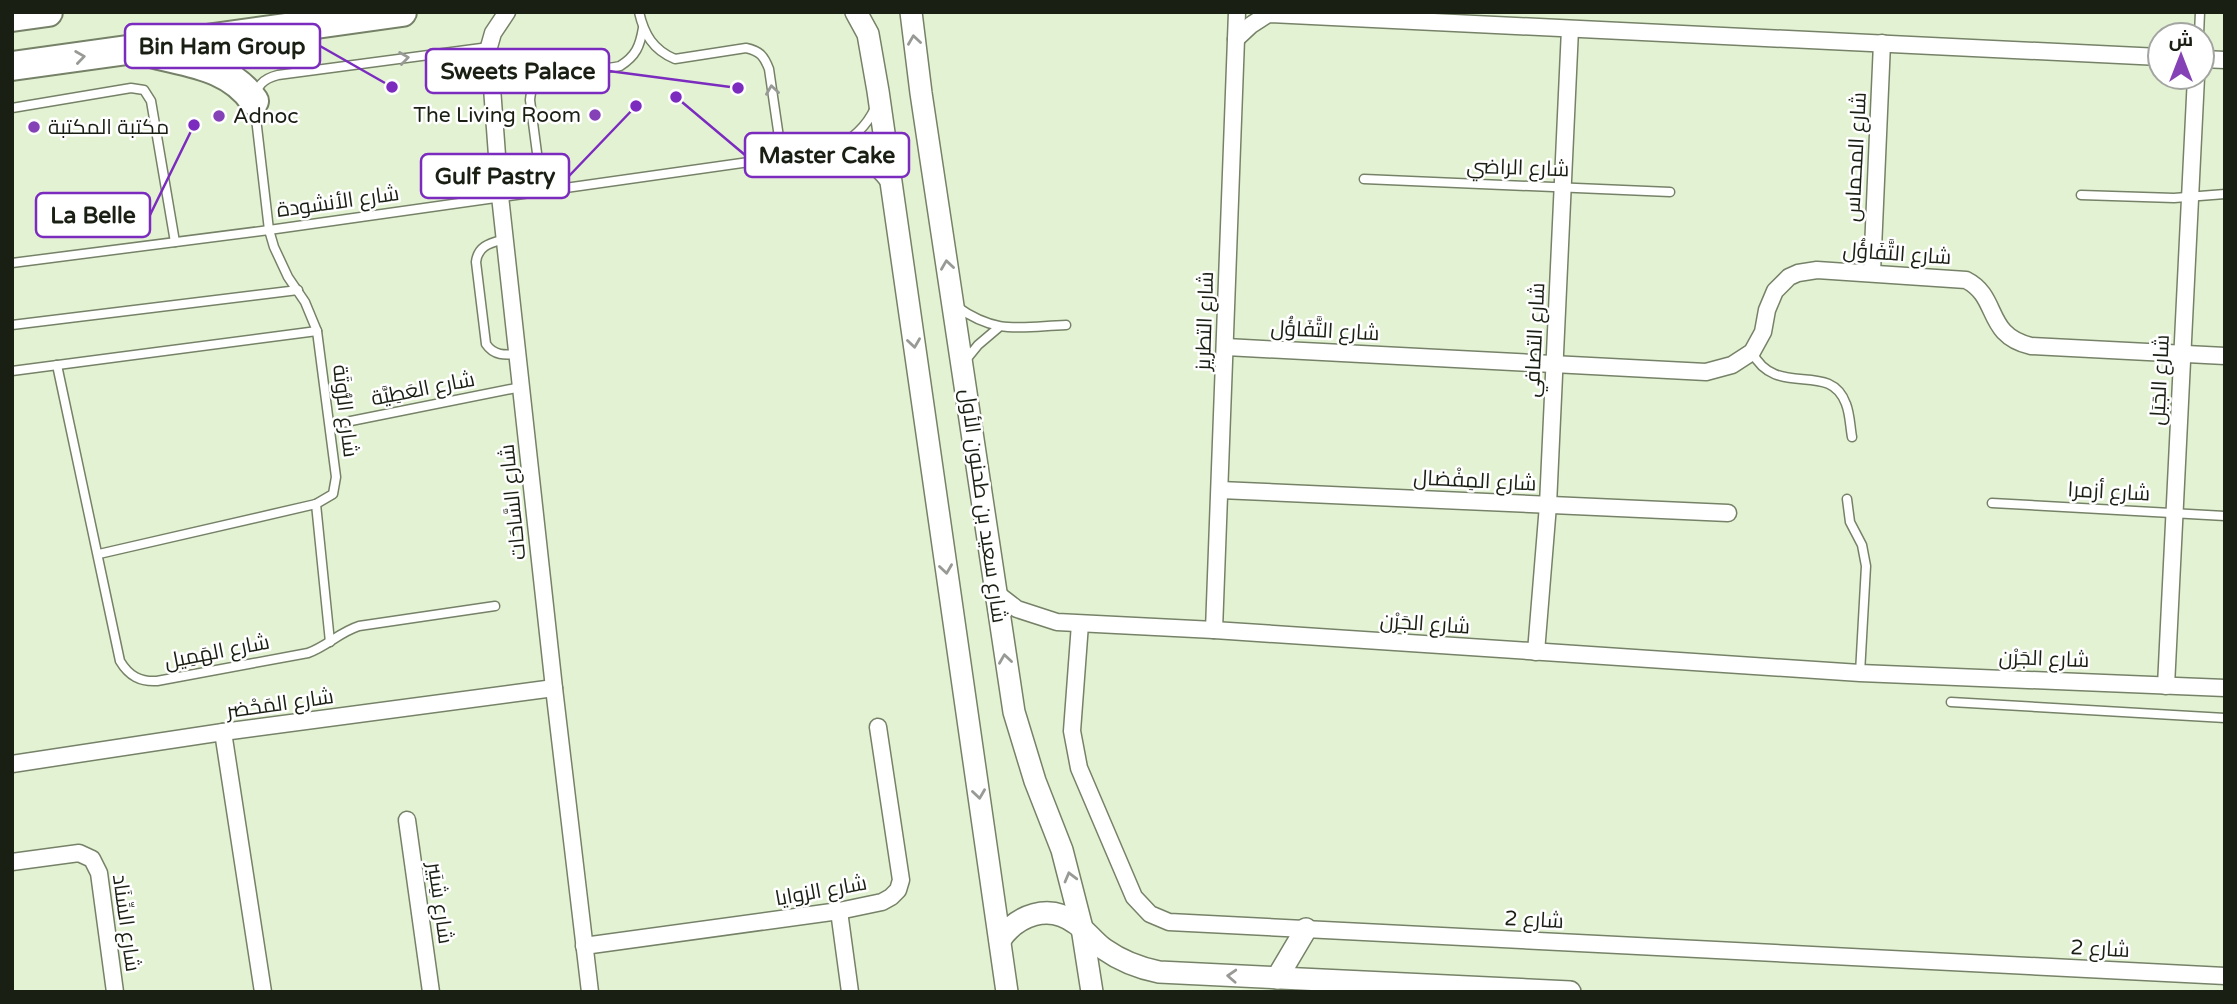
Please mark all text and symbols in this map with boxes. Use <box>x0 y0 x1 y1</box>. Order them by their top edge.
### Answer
north arrow <box>2146 21 2216 91</box>
callout: Bin Ham Group <box>125 24 320 68</box>
text: ش <box>2169 29 2193 51</box>
text: Bin Ham Group <box>138 33 306 61</box>
one-way arrow <box>906 34 921 45</box>
callout: Sweets Palace <box>426 49 609 93</box>
one-way arrow <box>74 50 86 65</box>
one-way arrow <box>398 51 410 66</box>
text: Sweets Palace <box>441 58 595 86</box>
one-way arrow <box>765 84 780 96</box>
street label: شارع المحماس <box>1840 91 1873 223</box>
place label: The Living Room <box>413 103 581 128</box>
place label: Adnoc <box>233 104 298 129</box>
marker: The Living Room <box>587 107 603 123</box>
marker: Adnoc <box>211 108 227 124</box>
place label: مكتبة المكتبة <box>48 115 169 140</box>
marker: مكتبة المكتبة <box>26 119 42 135</box>
callout: Master Cake <box>745 133 909 177</box>
text: Master Cake <box>759 142 895 170</box>
callout: Gulf Pastry <box>421 154 569 198</box>
street label: شارع الراضي <box>1466 154 1570 184</box>
text: Gulf Pastry <box>435 163 556 191</box>
street label: شارع الأنشودة <box>275 181 401 224</box>
callout: La Belle <box>36 193 150 237</box>
text: La Belle <box>50 202 136 230</box>
street label: شارع التَّفَاؤُل <box>1842 236 1952 271</box>
one-way arrow <box>939 259 954 271</box>
street label: شارع التطريز <box>1191 271 1220 372</box>
street label: شارع التصافي <box>1520 282 1553 398</box>
street label: شارع التَّفَاؤُل <box>1270 313 1380 347</box>
street label: شارع الجَبَل <box>2145 334 2176 426</box>
one-way arrow <box>906 338 921 349</box>
street label: شارع الرُّوتَة <box>326 363 363 459</box>
street label: شارع العَطِيَّة <box>369 367 477 412</box>
street label: شارع سعيد بن طحنون الأول <box>953 387 1012 625</box>
street label: شارع السَّاحَات <box>494 443 533 561</box>
street label: شارع المِفْضال <box>1413 465 1537 498</box>
street label: شارع أزمرا <box>2067 476 2151 508</box>
one-way arrow <box>938 563 953 575</box>
street label: شارع الجَرْن <box>1379 608 1471 641</box>
street label: شارع الهَمِيل <box>162 630 272 675</box>
street label: شارع الجَرْن <box>1998 645 2090 674</box>
one-way arrow <box>998 653 1013 665</box>
street label: شارع المَحْضر <box>224 684 335 725</box>
one-way arrow <box>971 788 986 800</box>
street label: شارع شِبَير <box>421 860 458 946</box>
street label: شارع الزوايا <box>773 871 869 912</box>
one-way arrow <box>1063 871 1078 883</box>
street label: شارع السِّنَاد <box>106 873 145 973</box>
street label: شارع 2 <box>1504 906 1564 935</box>
street label: شارع 2 <box>2070 935 2130 964</box>
one-way arrow <box>1226 969 1237 984</box>

